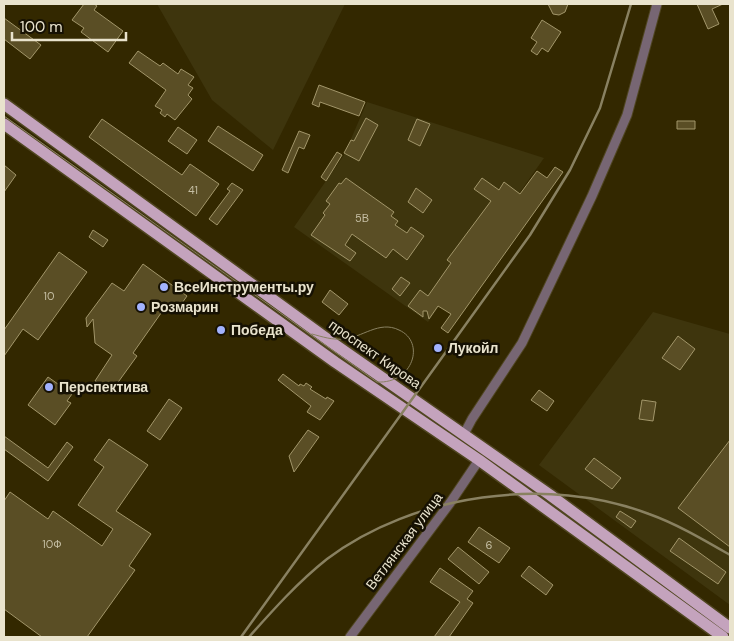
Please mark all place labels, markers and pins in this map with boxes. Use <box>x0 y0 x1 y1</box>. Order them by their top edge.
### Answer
place label: ВсеИнструменты.ру <box>174 278 314 296</box>
marker: ВсеИнструменты.ру <box>158 281 170 293</box>
place label: Розмарин <box>151 298 219 316</box>
marker: Розмарин <box>135 301 147 313</box>
place label: Победа <box>231 321 283 339</box>
marker: Победа <box>215 324 227 336</box>
place label: Лукойл <box>448 339 498 357</box>
marker: Лукойл <box>432 342 444 354</box>
place label: Перспектива <box>59 378 148 396</box>
marker: Перспектива <box>43 381 55 393</box>

